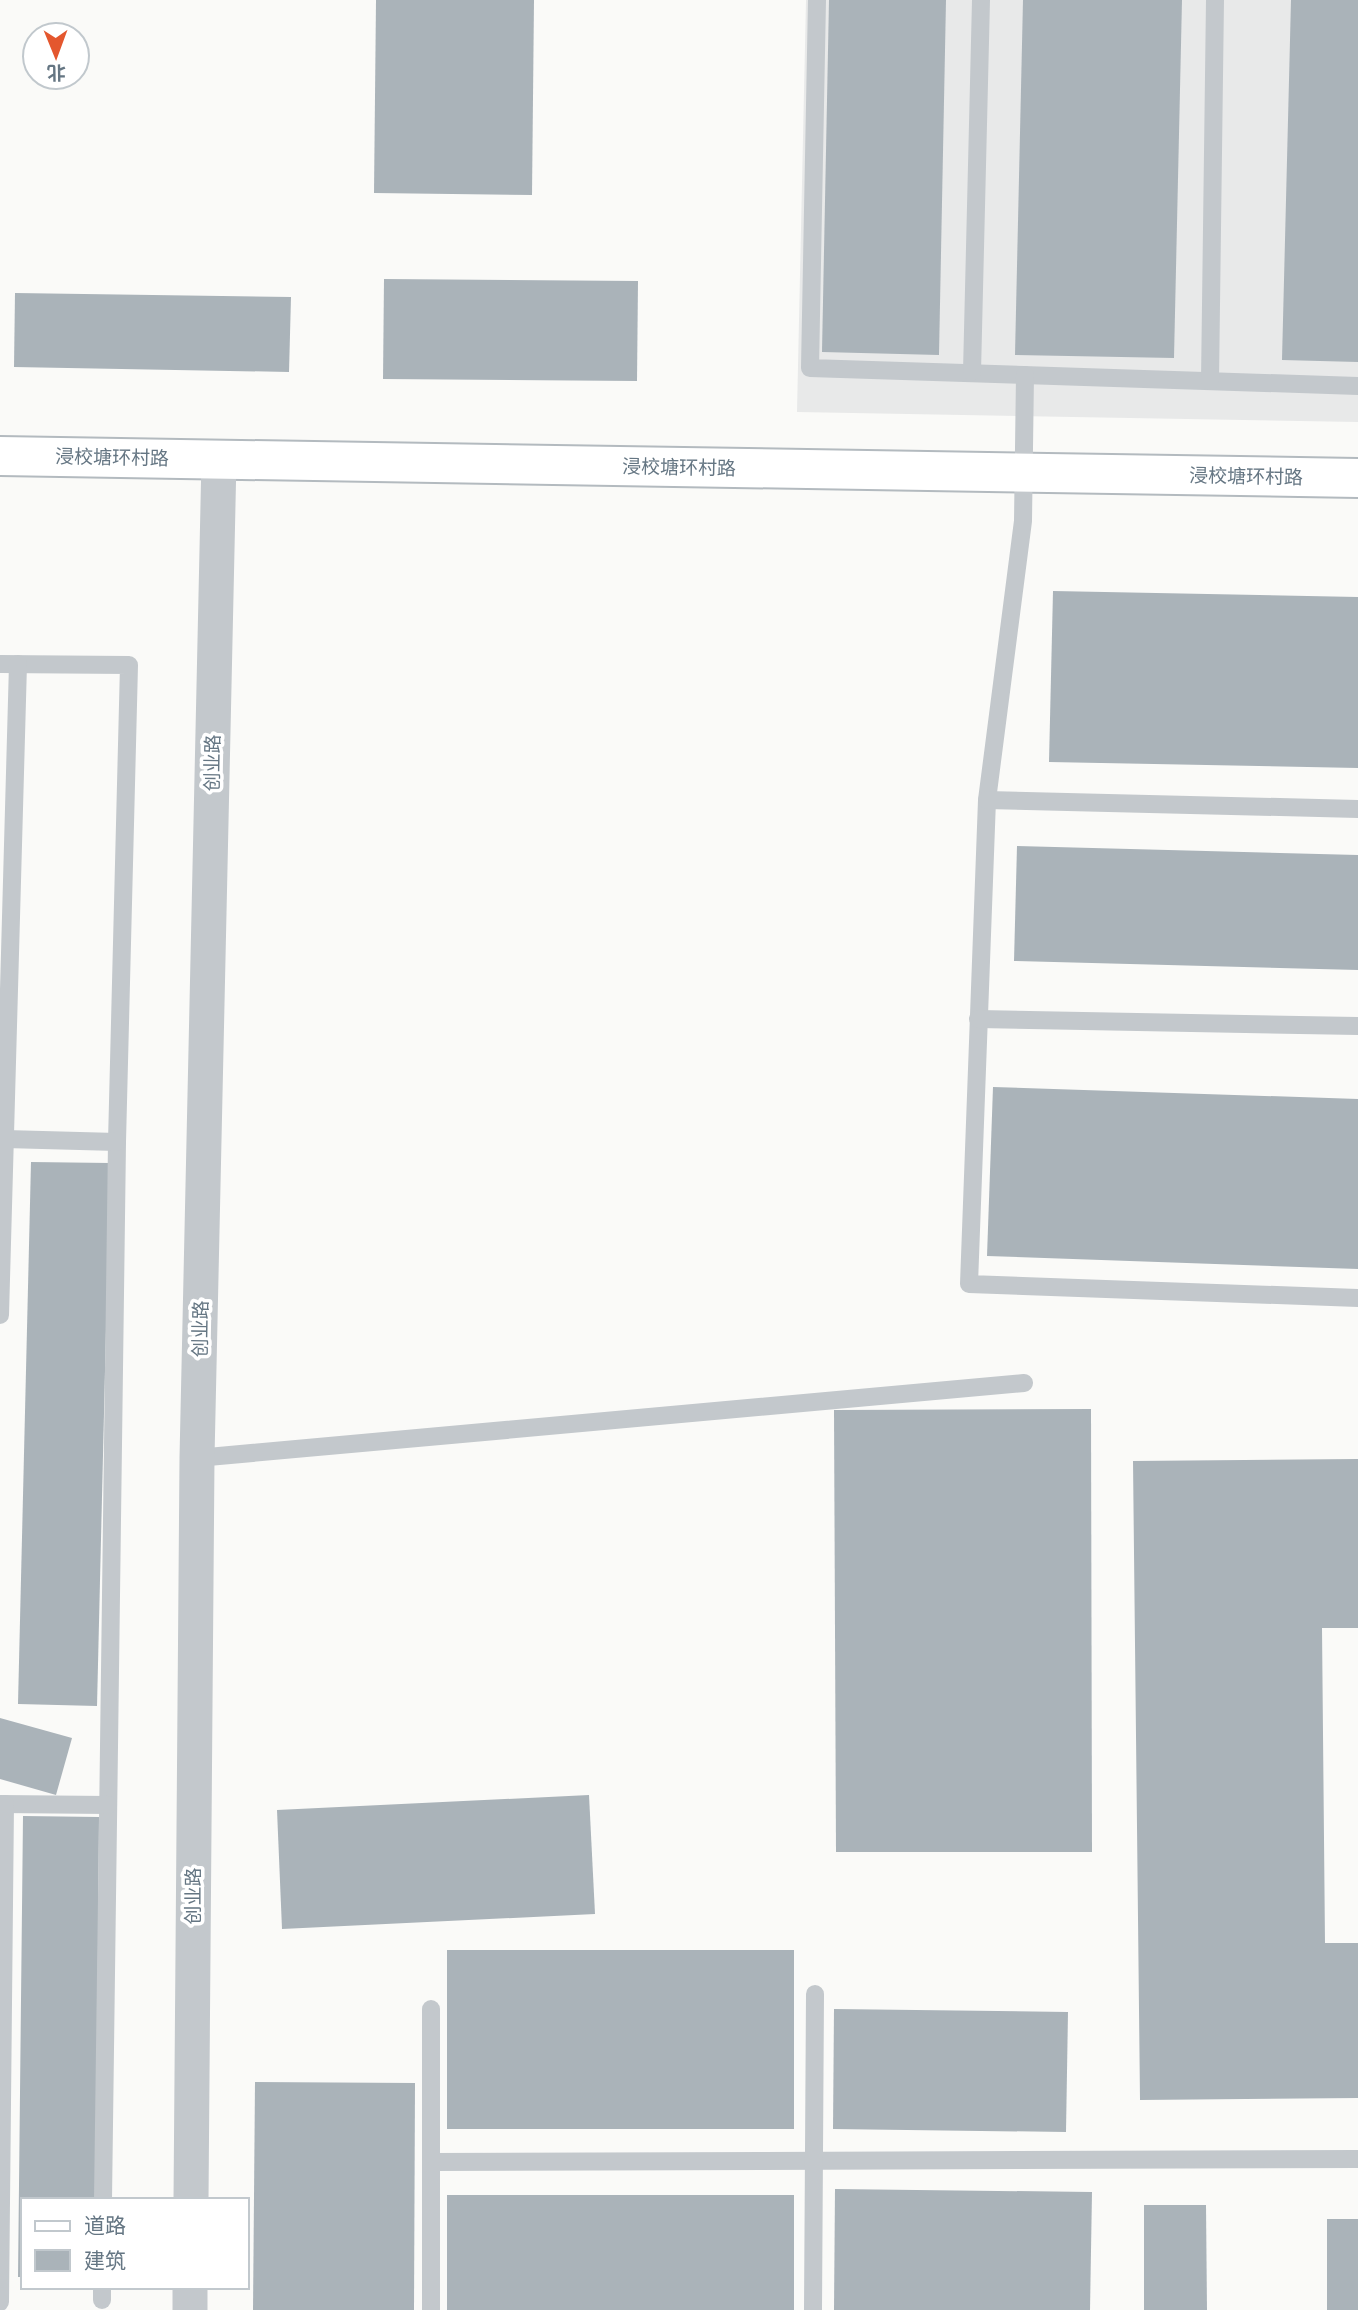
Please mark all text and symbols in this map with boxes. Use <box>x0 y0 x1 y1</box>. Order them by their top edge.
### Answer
north arrow <box>21 21 91 91</box>
text: 北 <box>47 61 66 85</box>
street label: 浸校塘环村路 <box>55 444 169 470</box>
street label: 浸校塘环村路 <box>622 454 736 480</box>
street label: 浸校塘环村路 <box>1189 463 1303 489</box>
street label: 创业路 <box>200 734 224 792</box>
street label: 创业路 <box>188 1300 212 1358</box>
street label: 创业路 <box>181 1867 205 1925</box>
legend <box>21 2198 248 2289</box>
text: 道路 <box>84 2212 126 2239</box>
text: 建筑 <box>84 2247 126 2274</box>

